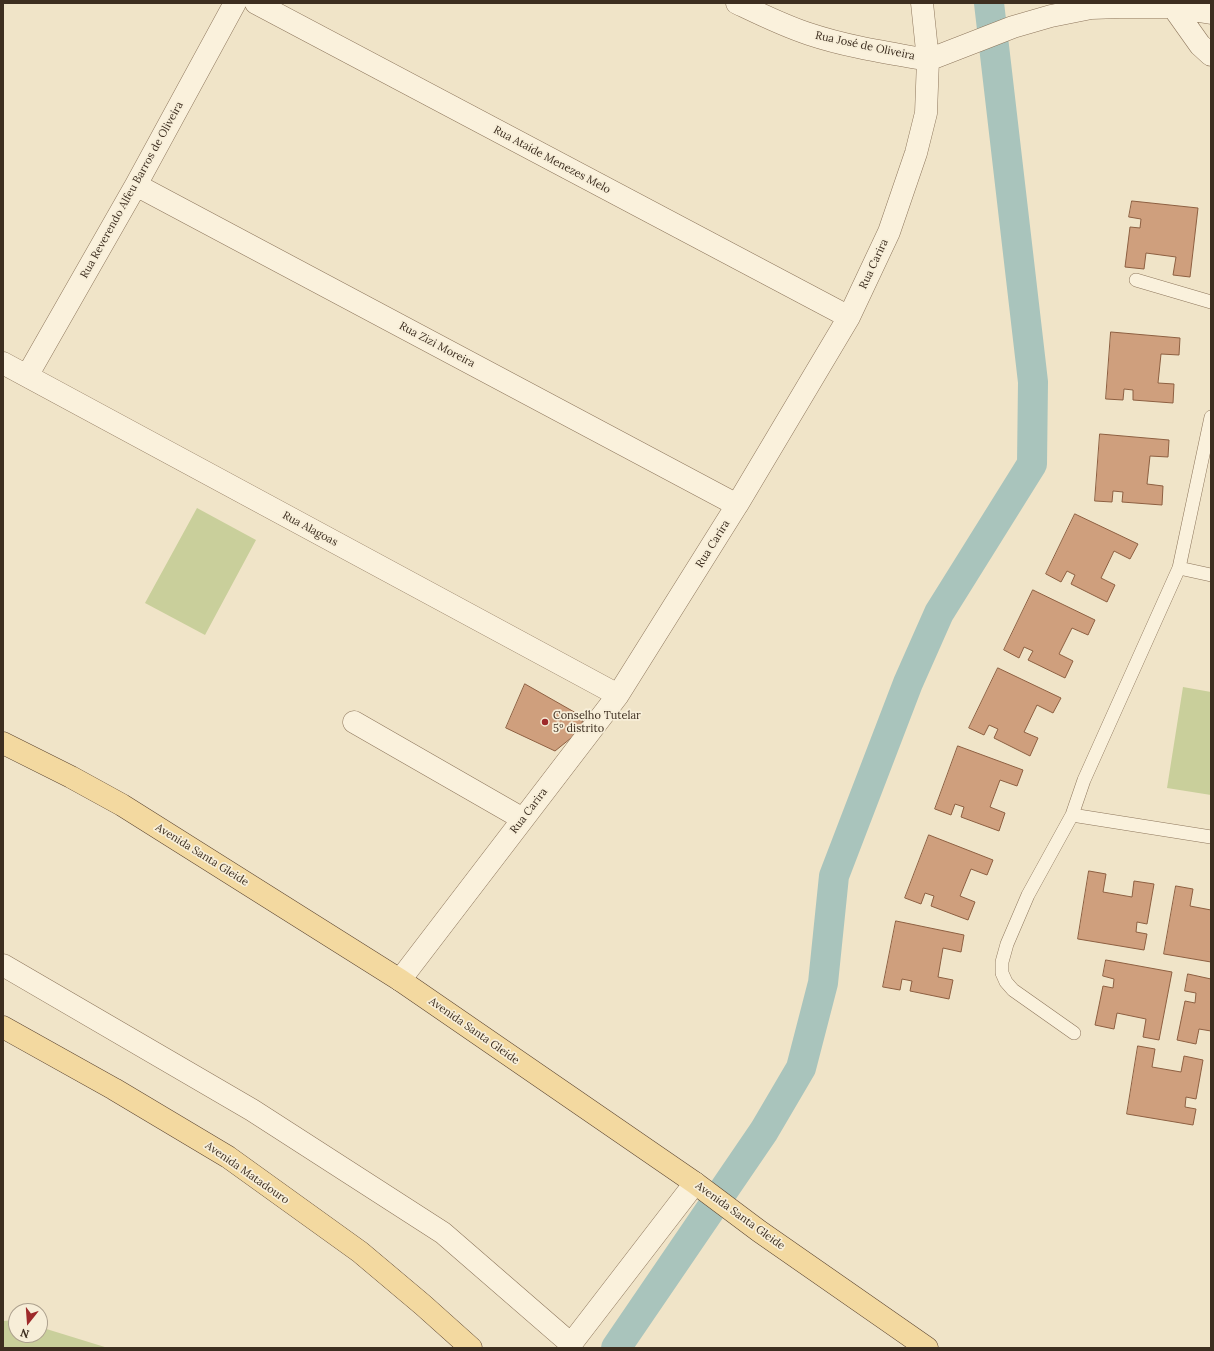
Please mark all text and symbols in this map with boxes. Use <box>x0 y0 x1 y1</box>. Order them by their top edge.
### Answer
street label: Rua José de Oliveira <box>814 29 916 63</box>
street label: Rua Reverendo Alfeu Barros de Oliveira <box>78 99 186 281</box>
street label: Rua Ataíde Menezes Melo <box>491 123 613 197</box>
street label: Rua Carira <box>857 237 891 291</box>
street label: Rua Zizi Moreira <box>397 319 477 371</box>
street label: Rua Alagoas <box>280 509 340 549</box>
street label: Rua Carira <box>693 518 733 570</box>
place label: Conselho Tutelar 5º distrito <box>553 709 641 735</box>
marker: Conselho Tutelar 5º distrito <box>540 717 550 727</box>
street label: Rua Carira <box>508 786 550 836</box>
street label: Avenida Santa Gleide <box>153 821 251 889</box>
street label: Avenida Santa Gleide <box>426 995 522 1067</box>
street label: Avenida Matadouro <box>203 1139 291 1207</box>
street label: Avenida Santa Gleide <box>693 1179 787 1253</box>
north arrow <box>8 1303 48 1343</box>
text: N <box>19 1326 31 1341</box>

